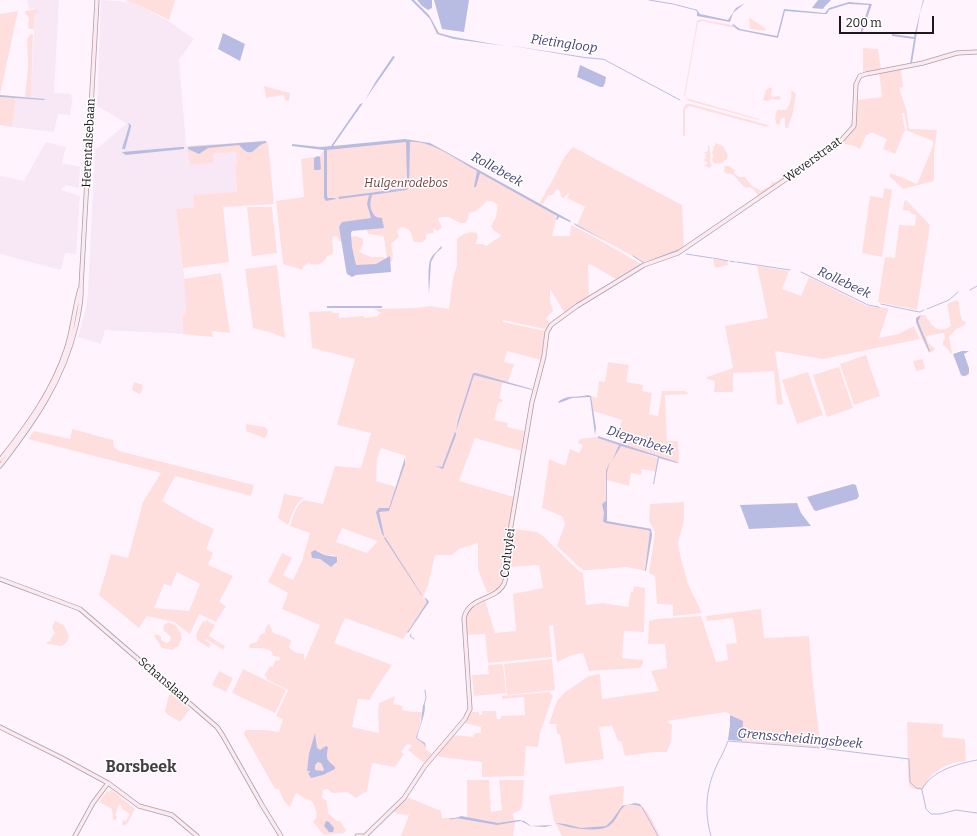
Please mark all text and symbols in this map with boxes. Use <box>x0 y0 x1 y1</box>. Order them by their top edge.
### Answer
scale bar <box>841 8 936 34</box>
text: 200 m <box>846 16 882 30</box>
water label: Pietingloop <box>530 32 598 56</box>
street label: Herentalsebaan <box>79 98 99 188</box>
street label: Weverstraat <box>781 134 845 186</box>
water label: Rollebeek <box>468 149 526 191</box>
park label: Hulgenrodebos <box>364 177 448 191</box>
water label: Rollebeek <box>815 264 873 302</box>
water label: Diepenbeek <box>605 423 675 459</box>
street label: Corluylei <box>498 527 518 579</box>
street label: Schanslaan <box>135 654 193 708</box>
water label: Grensscheidingsbeek <box>737 726 863 752</box>
district label: Borsbeek <box>105 758 177 778</box>

